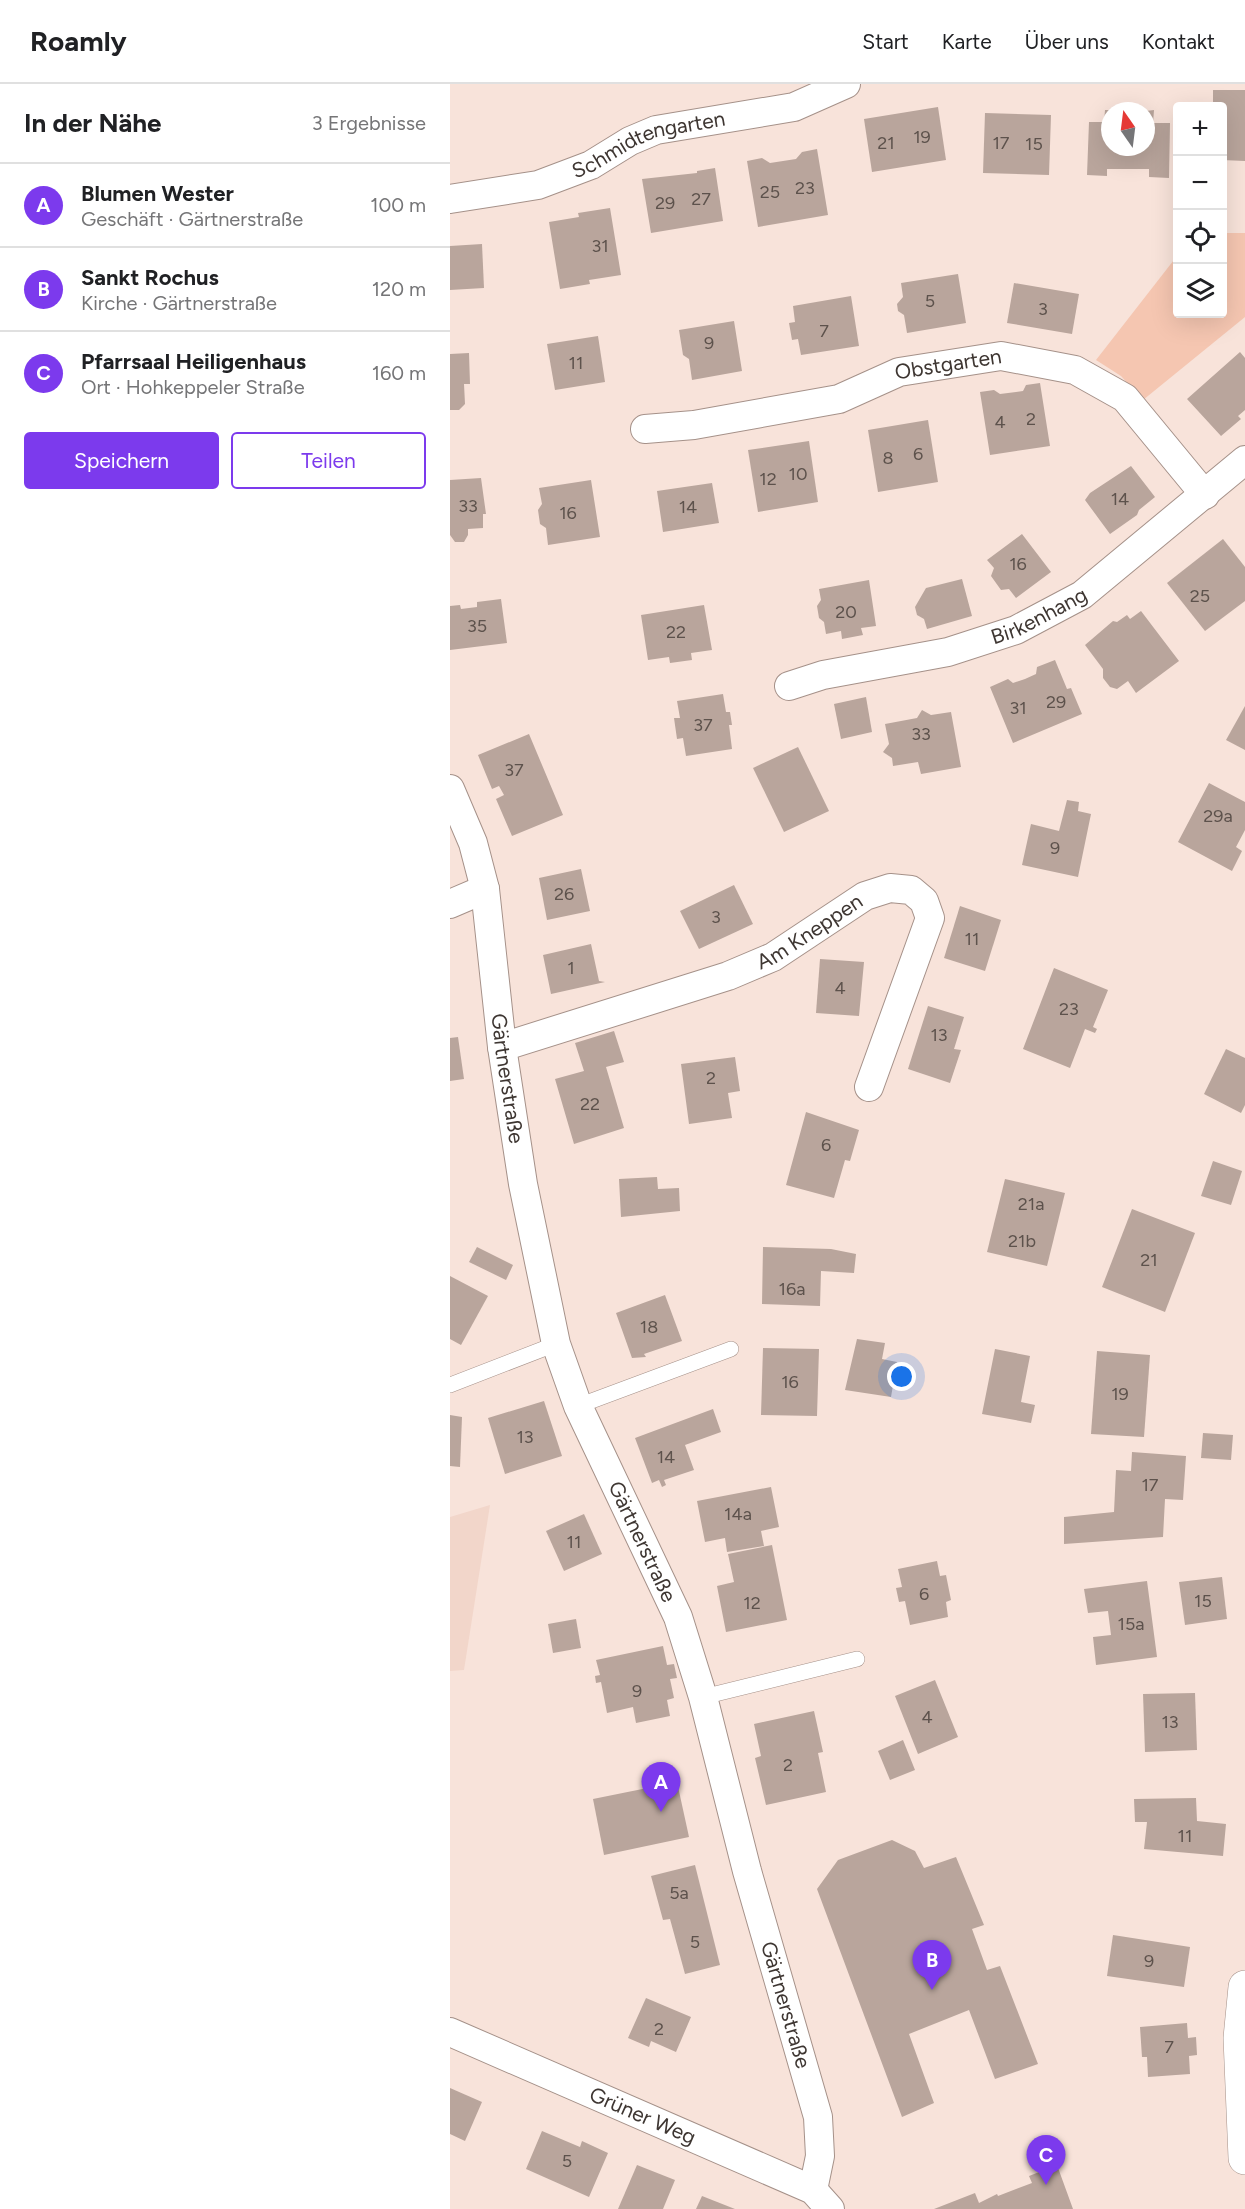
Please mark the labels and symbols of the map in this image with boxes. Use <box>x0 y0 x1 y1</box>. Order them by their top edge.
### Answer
north arrow <box>1101 102 1155 156</box>
street label: Schmidtengarten <box>568 106 727 183</box>
house number: 19 <box>913 126 931 148</box>
house number: 21 <box>877 132 895 154</box>
house number: 17 <box>992 132 1010 154</box>
house number: 15 <box>1025 133 1043 155</box>
house number: 23 <box>795 177 815 199</box>
house number: 25 <box>760 181 780 203</box>
house number: 27 <box>691 188 711 210</box>
house number: 29 <box>655 192 675 214</box>
house number: 31 <box>591 235 609 257</box>
house number: 5 <box>925 290 935 312</box>
house number: 3 <box>1038 298 1048 320</box>
house number: 7 <box>819 320 829 342</box>
house number: 9 <box>704 332 714 354</box>
street label: Obstgarten <box>893 343 1003 384</box>
house number: 11 <box>569 352 583 374</box>
house number: 2 <box>1026 408 1036 430</box>
house number: 4 <box>994 411 1006 433</box>
house number: 6 <box>913 443 923 465</box>
house number: 8 <box>882 447 894 469</box>
house number: 10 <box>789 463 807 485</box>
house number: 12 <box>759 468 777 490</box>
house number: 14 <box>1111 488 1129 510</box>
house number: 33 <box>458 495 478 517</box>
house number: 14 <box>679 496 697 518</box>
house number: 16 <box>559 502 577 524</box>
house number: 16 <box>1009 553 1027 575</box>
street label: Birkenhang <box>988 582 1091 649</box>
house number: 25 <box>1190 585 1210 607</box>
house number: 20 <box>835 601 857 623</box>
house number: 35 <box>467 615 487 637</box>
house number: 22 <box>666 621 686 643</box>
house number: 29 <box>1046 691 1066 713</box>
house number: 31 <box>1009 697 1027 719</box>
house number: 37 <box>693 714 713 736</box>
house number: 33 <box>911 723 931 745</box>
house number: 37 <box>504 759 524 781</box>
house number: 29a <box>1203 805 1233 827</box>
house number: 9 <box>1050 837 1060 859</box>
house number: 26 <box>554 883 574 905</box>
street label: Am Kneppen <box>753 888 867 974</box>
house number: 3 <box>711 906 721 928</box>
house number: 11 <box>965 928 979 950</box>
house number: 1 <box>567 957 575 979</box>
house number: 4 <box>834 977 846 999</box>
house number: 23 <box>1059 998 1079 1020</box>
street label: Gärtnerstraße <box>486 1012 530 1145</box>
house number: 13 <box>930 1024 948 1046</box>
house number: 2 <box>706 1067 716 1089</box>
house number: 22 <box>580 1093 600 1115</box>
house number: 6 <box>821 1134 831 1156</box>
house number: 21a <box>1018 1193 1044 1215</box>
house number: 21b <box>1008 1230 1036 1252</box>
house number: 21 <box>1140 1249 1158 1271</box>
house number: 16a <box>779 1278 805 1300</box>
house number: 18 <box>640 1316 658 1338</box>
your location <box>887 1362 916 1391</box>
house number: 16 <box>781 1371 799 1393</box>
house number: 19 <box>1111 1383 1129 1405</box>
house number: 13 <box>516 1426 534 1448</box>
house number: 14 <box>657 1446 675 1468</box>
house number: 17 <box>1141 1474 1159 1496</box>
street label: Gärtnerstraße <box>603 1477 682 1606</box>
house number: 14a <box>724 1503 752 1525</box>
house number: 11 <box>567 1531 581 1553</box>
house number: 6 <box>919 1583 929 1605</box>
house number: 15 <box>1194 1590 1212 1612</box>
house number: 12 <box>743 1592 761 1614</box>
house number: 15a <box>1118 1613 1144 1635</box>
house number: 9 <box>632 1680 642 1702</box>
house number: 4 <box>921 1706 933 1728</box>
house number: 13 <box>1161 1711 1179 1733</box>
house number: 2 <box>783 1754 793 1776</box>
pin: A <box>642 1762 680 1812</box>
house number: 11 <box>1178 1825 1192 1847</box>
house number: 5a <box>669 1882 689 1904</box>
house number: 5 <box>690 1931 700 1953</box>
street label: Gärtnerstraße <box>756 1938 816 2071</box>
pin: B <box>912 1940 952 1990</box>
house number: 9 <box>1144 1950 1154 1972</box>
house number: 2 <box>654 2018 664 2040</box>
house number: 7 <box>1164 2036 1174 2058</box>
street label: Grüner Weg <box>586 2081 700 2149</box>
pin: C <box>1026 2136 1066 2185</box>
house number: 5 <box>562 2150 572 2172</box>

